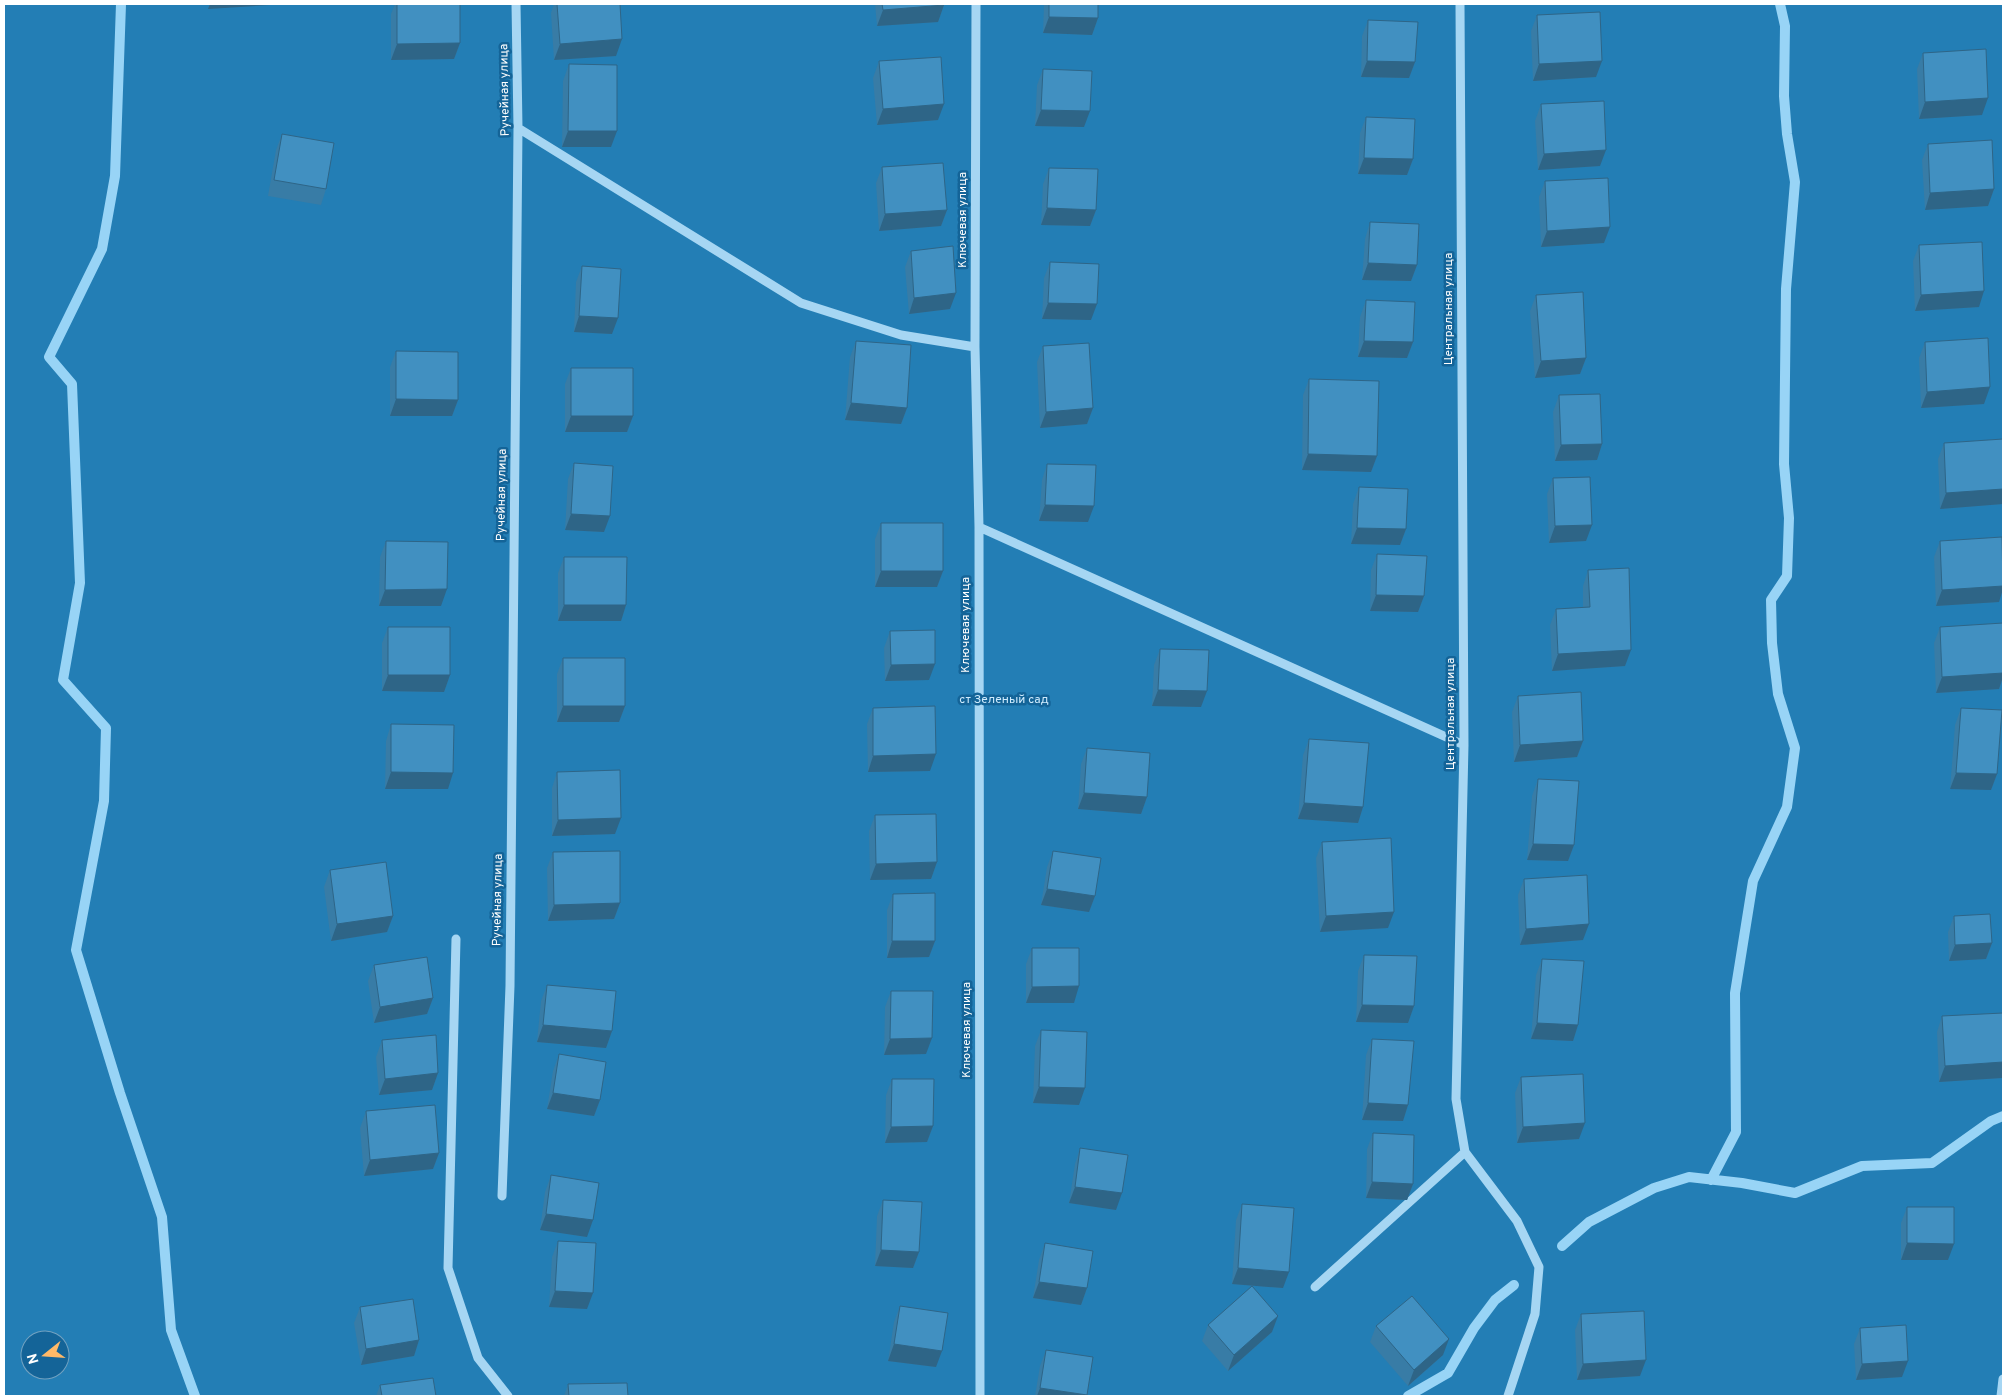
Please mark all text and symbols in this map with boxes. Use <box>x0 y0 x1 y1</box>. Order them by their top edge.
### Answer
street label: Ручейная улица <box>496 44 514 136</box>
street label: Ключевая улица <box>955 172 971 268</box>
street label: Центральная улица <box>1441 253 1457 365</box>
street label: Ручейная улица <box>493 449 511 541</box>
street label: Ключевая улица <box>958 577 974 673</box>
street label: Центральная улица <box>1443 658 1459 770</box>
park label: ст Зеленый сад <box>959 692 1049 708</box>
street label: Ручейная улица <box>489 854 507 946</box>
street label: Ключевая улица <box>959 982 975 1078</box>
north arrow <box>20 1330 70 1380</box>
text: N <box>24 1351 44 1366</box>

